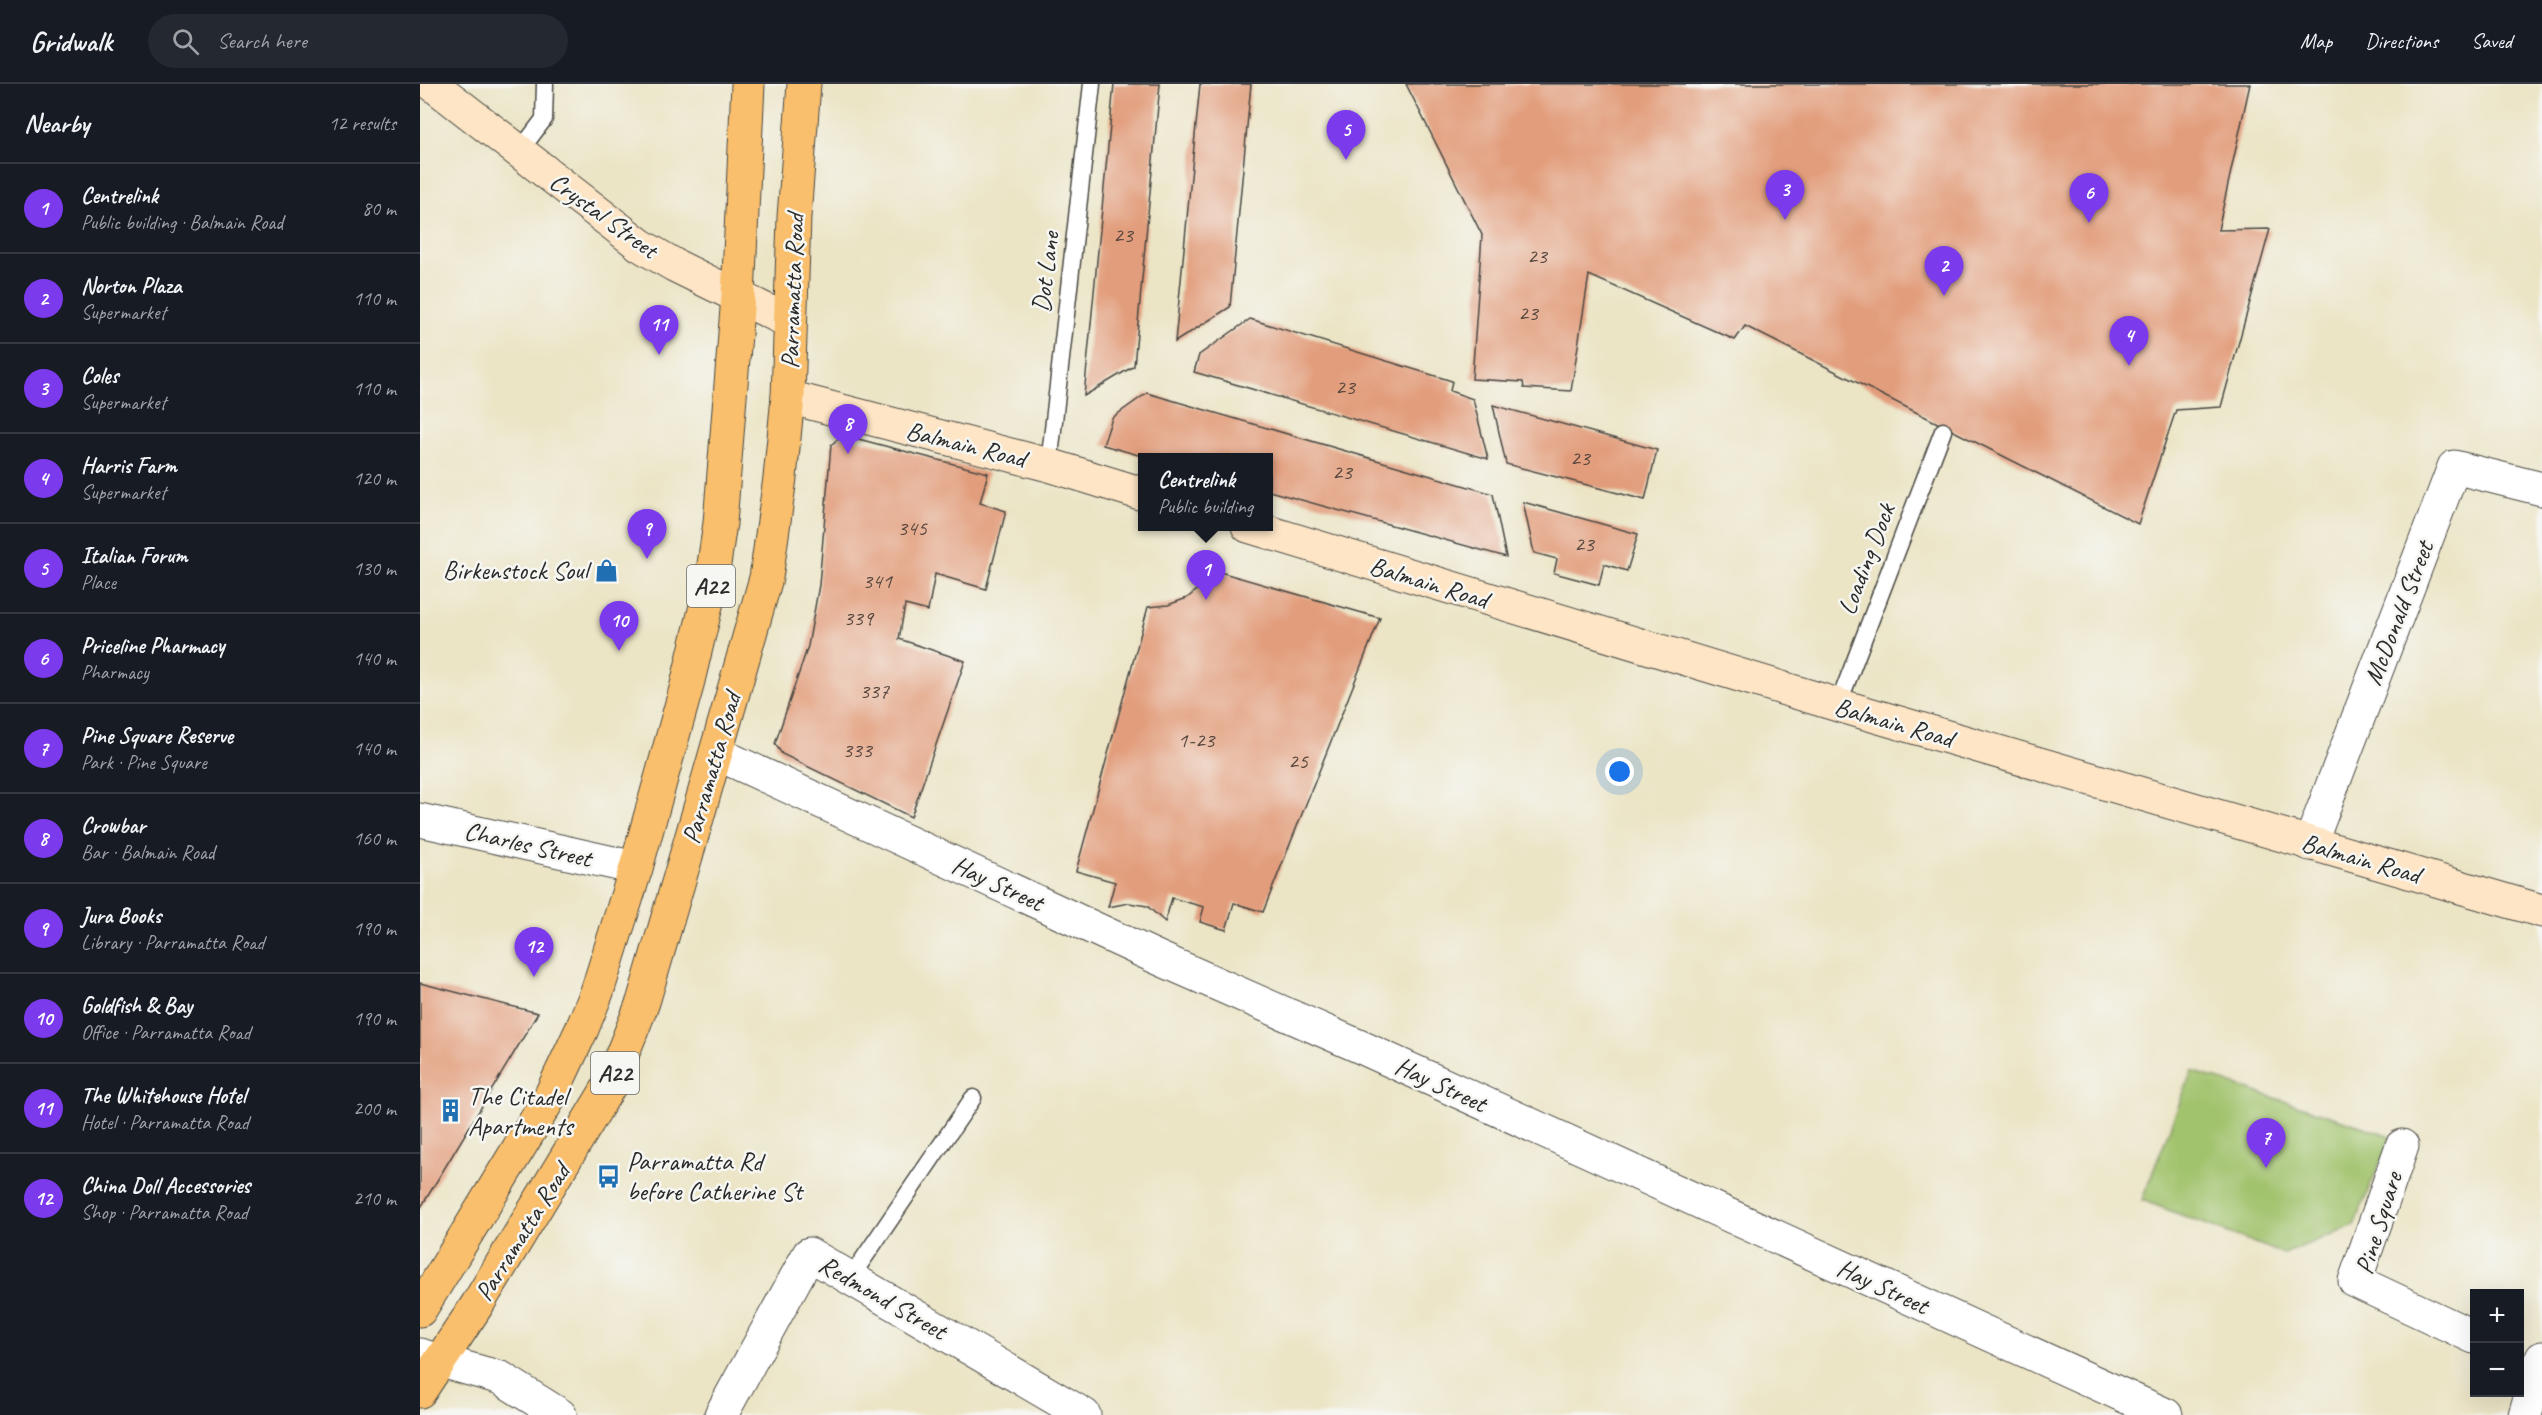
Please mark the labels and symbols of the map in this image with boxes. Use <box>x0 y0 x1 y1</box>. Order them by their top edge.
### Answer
pin: 5 <box>1326 110 1366 160</box>
street label: Crystal Street <box>543 165 666 267</box>
pin: 3 <box>1766 170 1804 220</box>
pin: 6 <box>2070 174 2108 223</box>
street label: Parramatta Road <box>773 209 812 369</box>
house number: 23 <box>1113 221 1135 249</box>
street label: Dot Lane <box>1024 228 1067 314</box>
house number: 23 <box>1527 242 1549 270</box>
pin: 2 <box>1924 246 1964 296</box>
house number: 23 <box>1518 299 1540 327</box>
pin: 11 <box>640 306 678 355</box>
pin: 4 <box>2110 316 2148 366</box>
house number: 23 <box>1335 373 1357 401</box>
pin: 8 <box>828 404 868 454</box>
street label: Balmain Road <box>903 414 1033 476</box>
house number: 23 <box>1570 444 1592 472</box>
house number: 23 <box>1332 458 1354 486</box>
street label: Loading Dock <box>1830 498 1903 619</box>
pin: 9 <box>628 510 666 559</box>
house number: 345 <box>897 514 928 542</box>
house number: 23 <box>1574 530 1596 558</box>
street label: McDonald Street <box>2356 534 2442 690</box>
street label: Balmain Road <box>1366 549 1496 617</box>
pin: 1 <box>1186 550 1226 600</box>
place label: Birkenstock Soul <box>443 554 593 587</box>
shop icon: Birkenstock Soul <box>593 557 619 583</box>
road number: A22 <box>687 565 735 607</box>
house number: 341 <box>862 567 893 595</box>
pin: 10 <box>600 602 638 651</box>
house number: 339 <box>843 604 875 632</box>
house number: 337 <box>859 677 890 705</box>
street label: Parramatta Road <box>674 685 750 847</box>
street label: Balmain Road <box>1831 690 1961 756</box>
house number: 1-23 <box>1178 726 1217 754</box>
house number: 333 <box>842 736 874 764</box>
house number: 25 <box>1288 747 1309 775</box>
your location <box>1605 757 1634 786</box>
street label: Charles Street <box>461 814 597 876</box>
street label: Balmain Road <box>2298 826 2428 892</box>
street label: Hay Street <box>947 848 1051 920</box>
pin: 12 <box>514 928 554 977</box>
street label: Hay Street <box>1390 1049 1494 1121</box>
road number: A22 <box>591 1052 639 1094</box>
place label: The Citadel Apartments <box>468 1080 575 1143</box>
building icon: The Citadel Apartments <box>437 1098 463 1124</box>
pin: 7 <box>2246 1118 2286 1168</box>
place label: Parramatta Rd before Catherine St <box>627 1145 804 1208</box>
street label: Parramatta Road <box>467 1154 580 1307</box>
bus stop icon: Parramatta Rd before Catherine St <box>596 1163 622 1189</box>
street label: Pine Square <box>2347 1167 2410 1278</box>
street label: Redmond Street <box>813 1248 954 1348</box>
street label: Hay Street <box>1832 1251 1936 1323</box>

